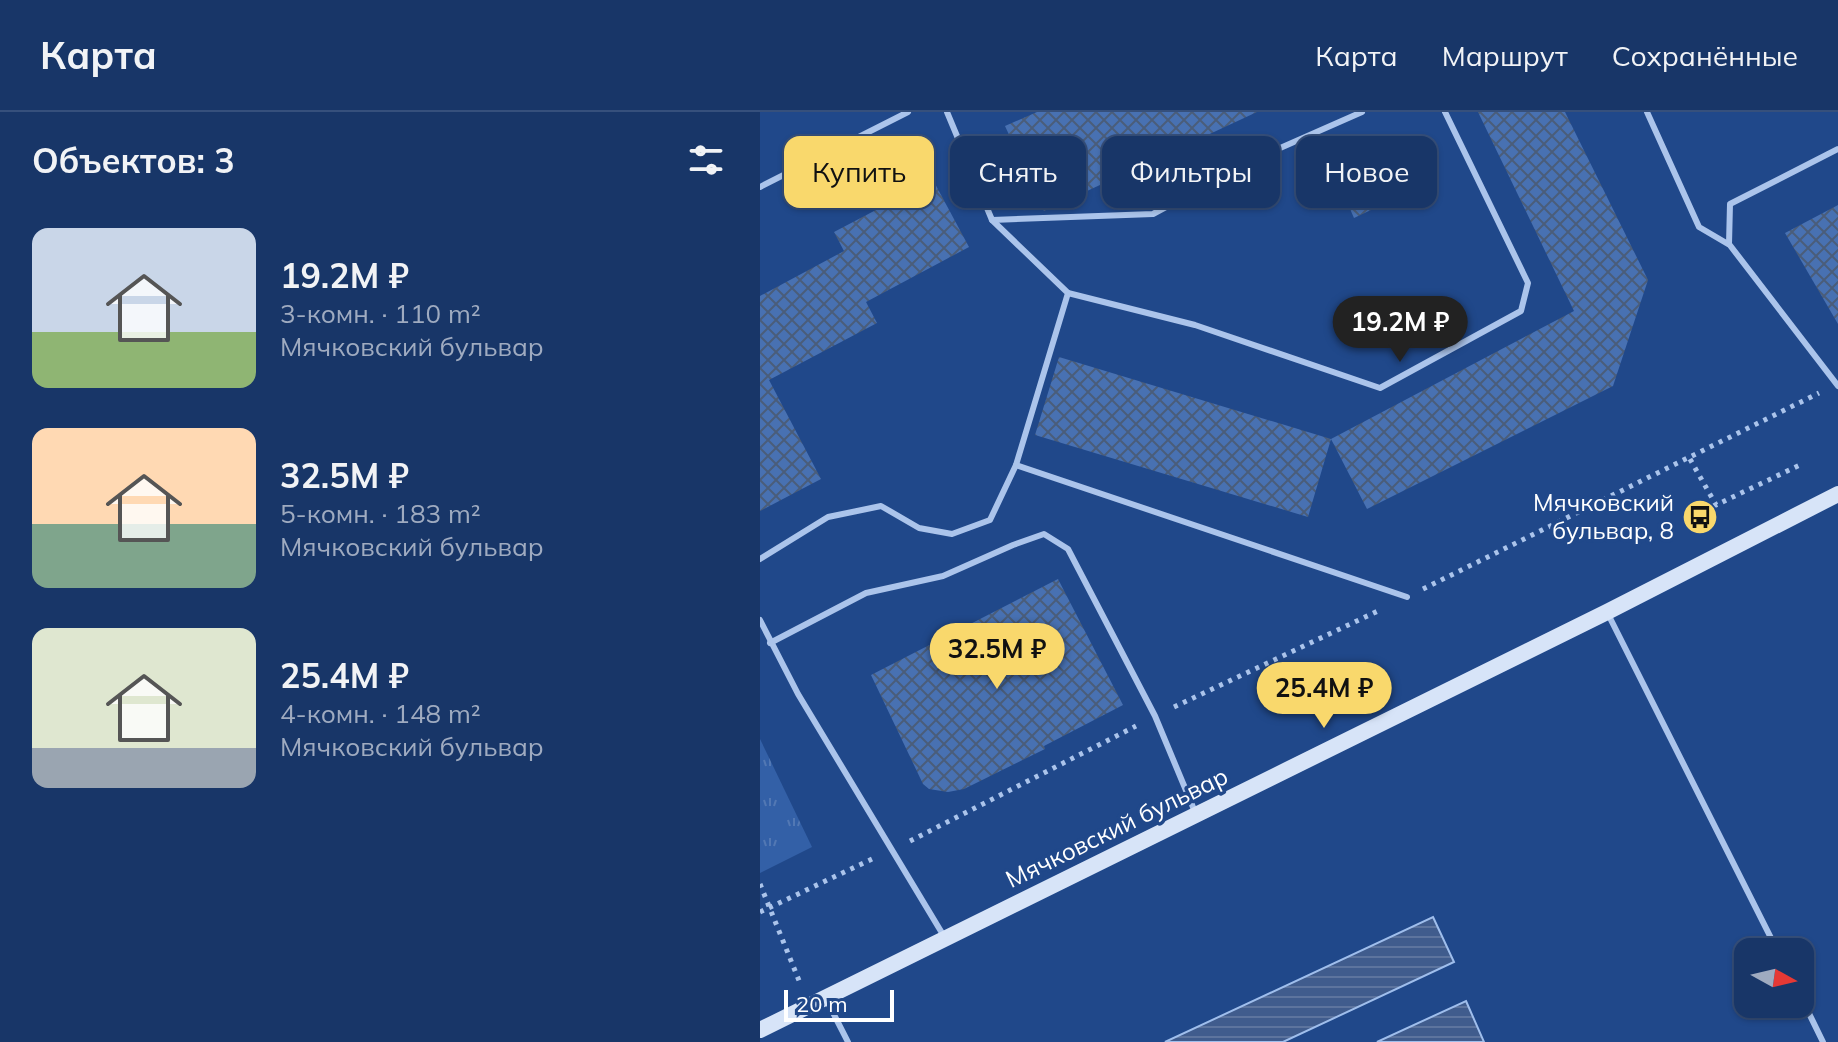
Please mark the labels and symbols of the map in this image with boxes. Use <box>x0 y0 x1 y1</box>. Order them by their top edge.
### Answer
pin: 19.2M ₽ <box>1326 296 1474 364</box>
place label: Мячковский бульвар, 8 <box>1533 487 1674 545</box>
bus stop icon: Мячковский бульвар, 8 <box>1681 498 1719 536</box>
pin: 32.5M ₽ <box>923 623 1071 691</box>
pin: 25.4M ₽ <box>1250 662 1398 730</box>
street label: Мячковский бульвар <box>1001 760 1233 894</box>
north arrow <box>1734 938 1814 1018</box>
scale bar <box>784 986 894 1022</box>

